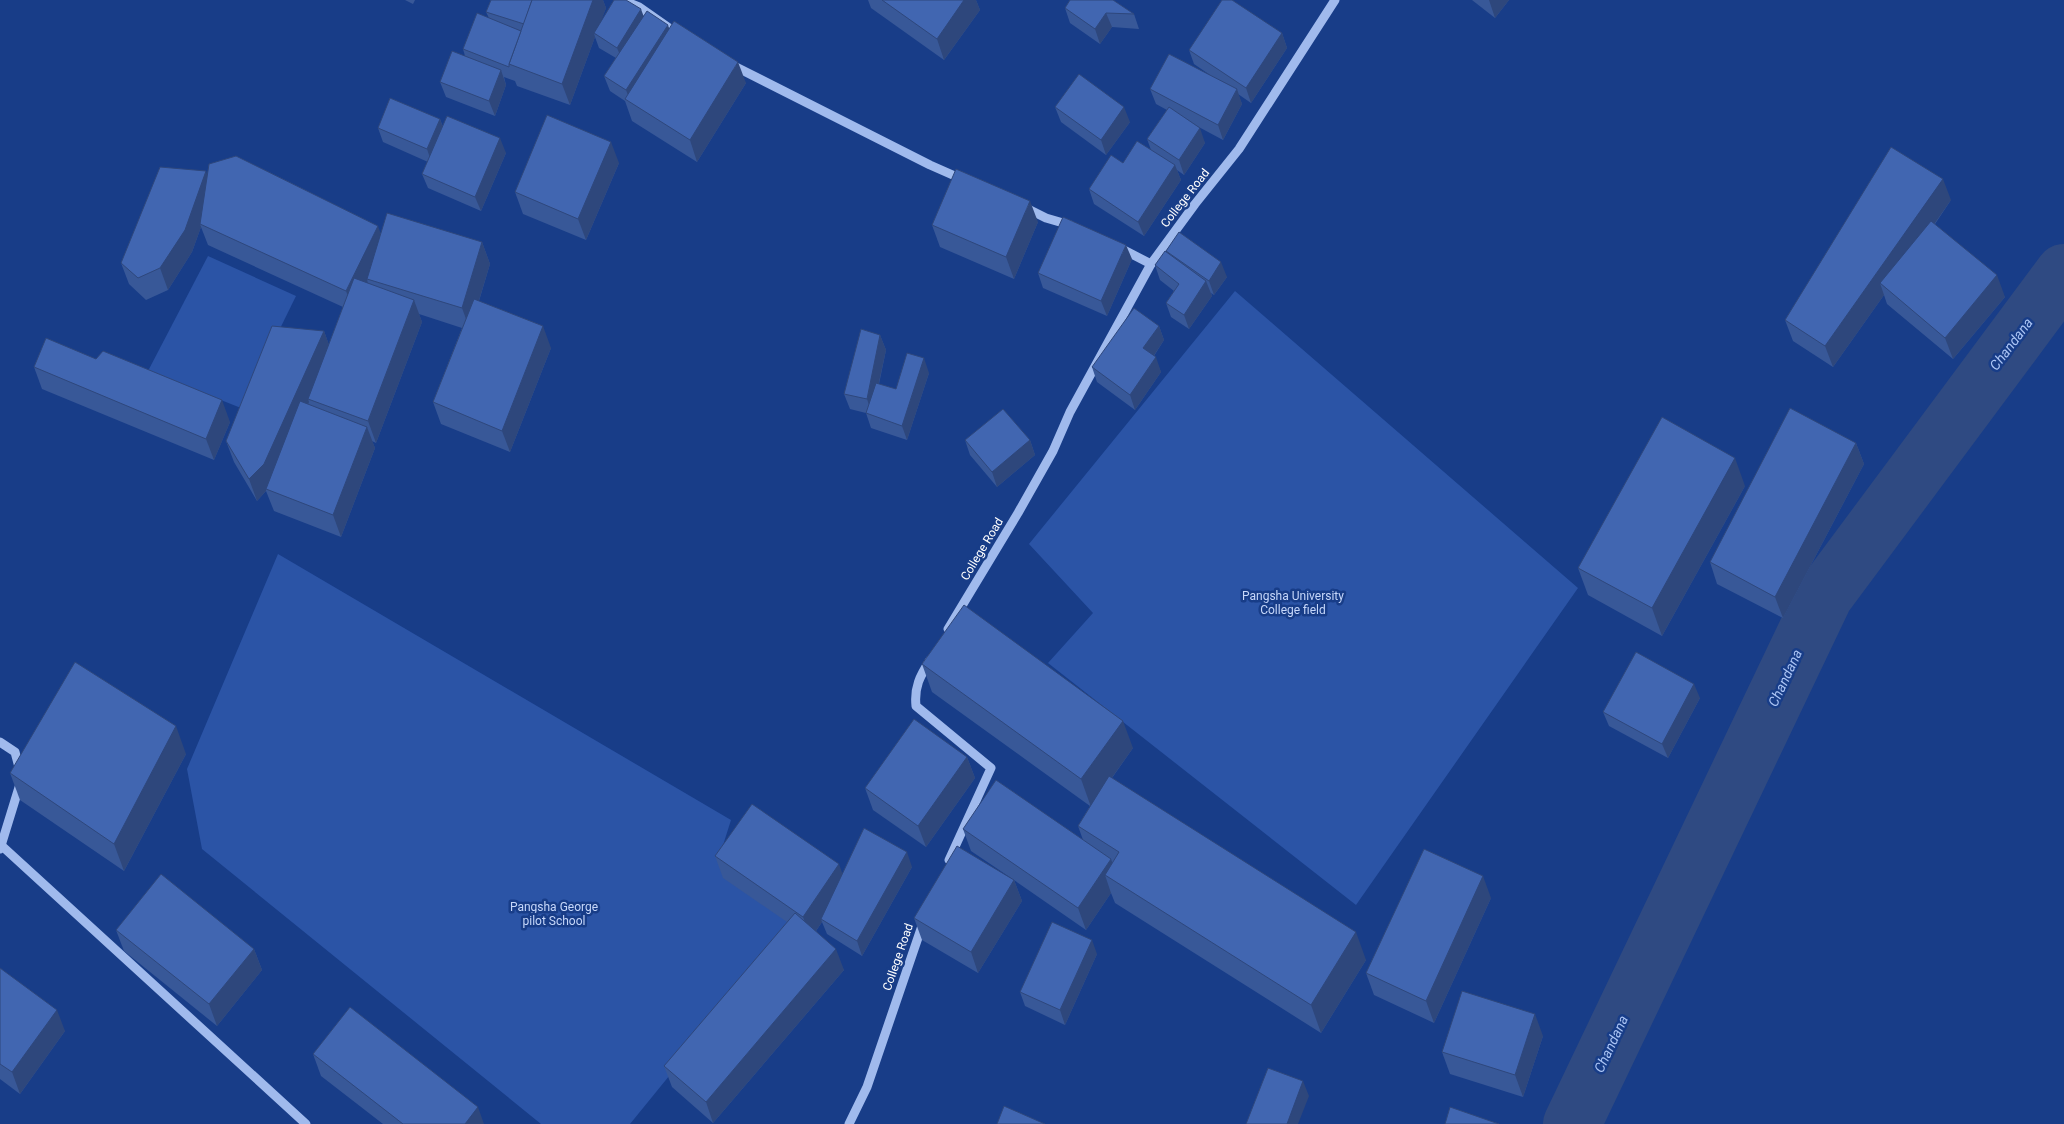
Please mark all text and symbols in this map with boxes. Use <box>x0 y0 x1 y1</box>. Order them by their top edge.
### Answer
street label: College Road <box>1158 166 1212 230</box>
water label: Chandana <box>1986 315 2036 373</box>
street label: College Road <box>958 515 1006 583</box>
park label: Pangsha University College field <box>1242 589 1344 617</box>
water label: Chandana <box>1765 647 1805 709</box>
park label: Pangsha George pilot School <box>510 900 598 928</box>
street label: College Road <box>880 921 916 993</box>
water label: Chandana <box>1591 1013 1631 1075</box>

